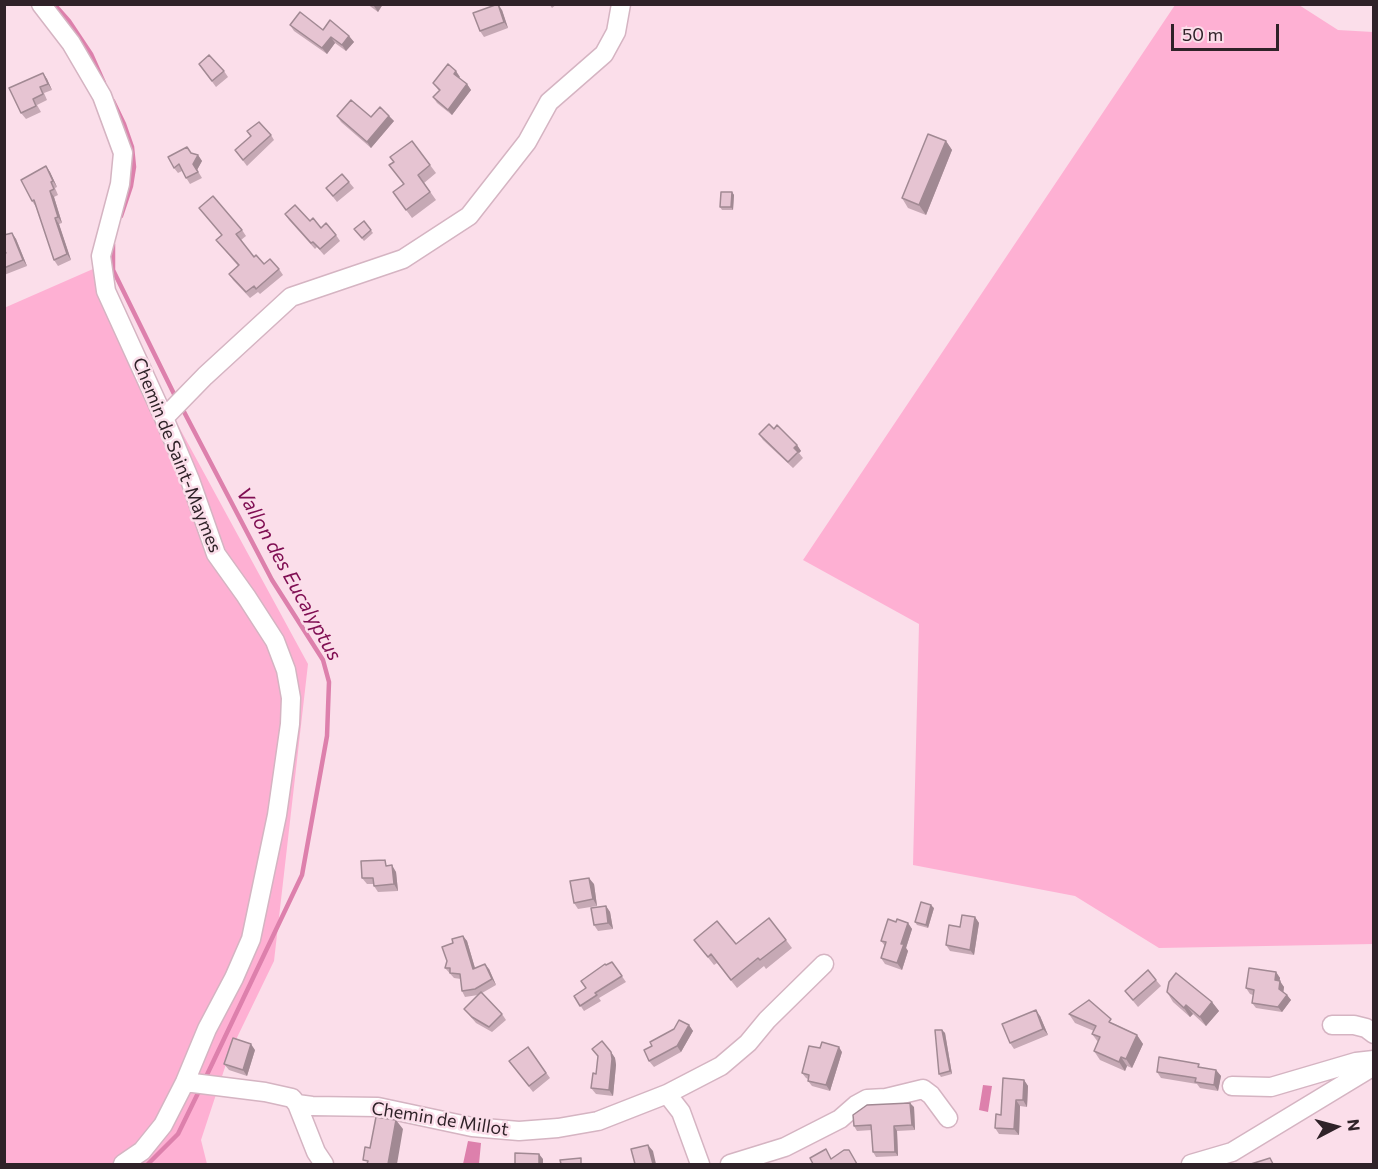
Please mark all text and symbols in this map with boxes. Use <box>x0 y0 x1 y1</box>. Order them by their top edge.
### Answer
scale bar <box>1174 12 1282 50</box>
text: 50 m <box>1182 23 1223 45</box>
street label: Chemin de Saint-Maymes <box>128 354 226 556</box>
water label: Vallon des Eucalyptus <box>231 483 347 665</box>
street label: Chemin de Millot <box>370 1097 510 1141</box>
north arrow <box>1306 1097 1366 1157</box>
text: N <box>1344 1118 1364 1132</box>

